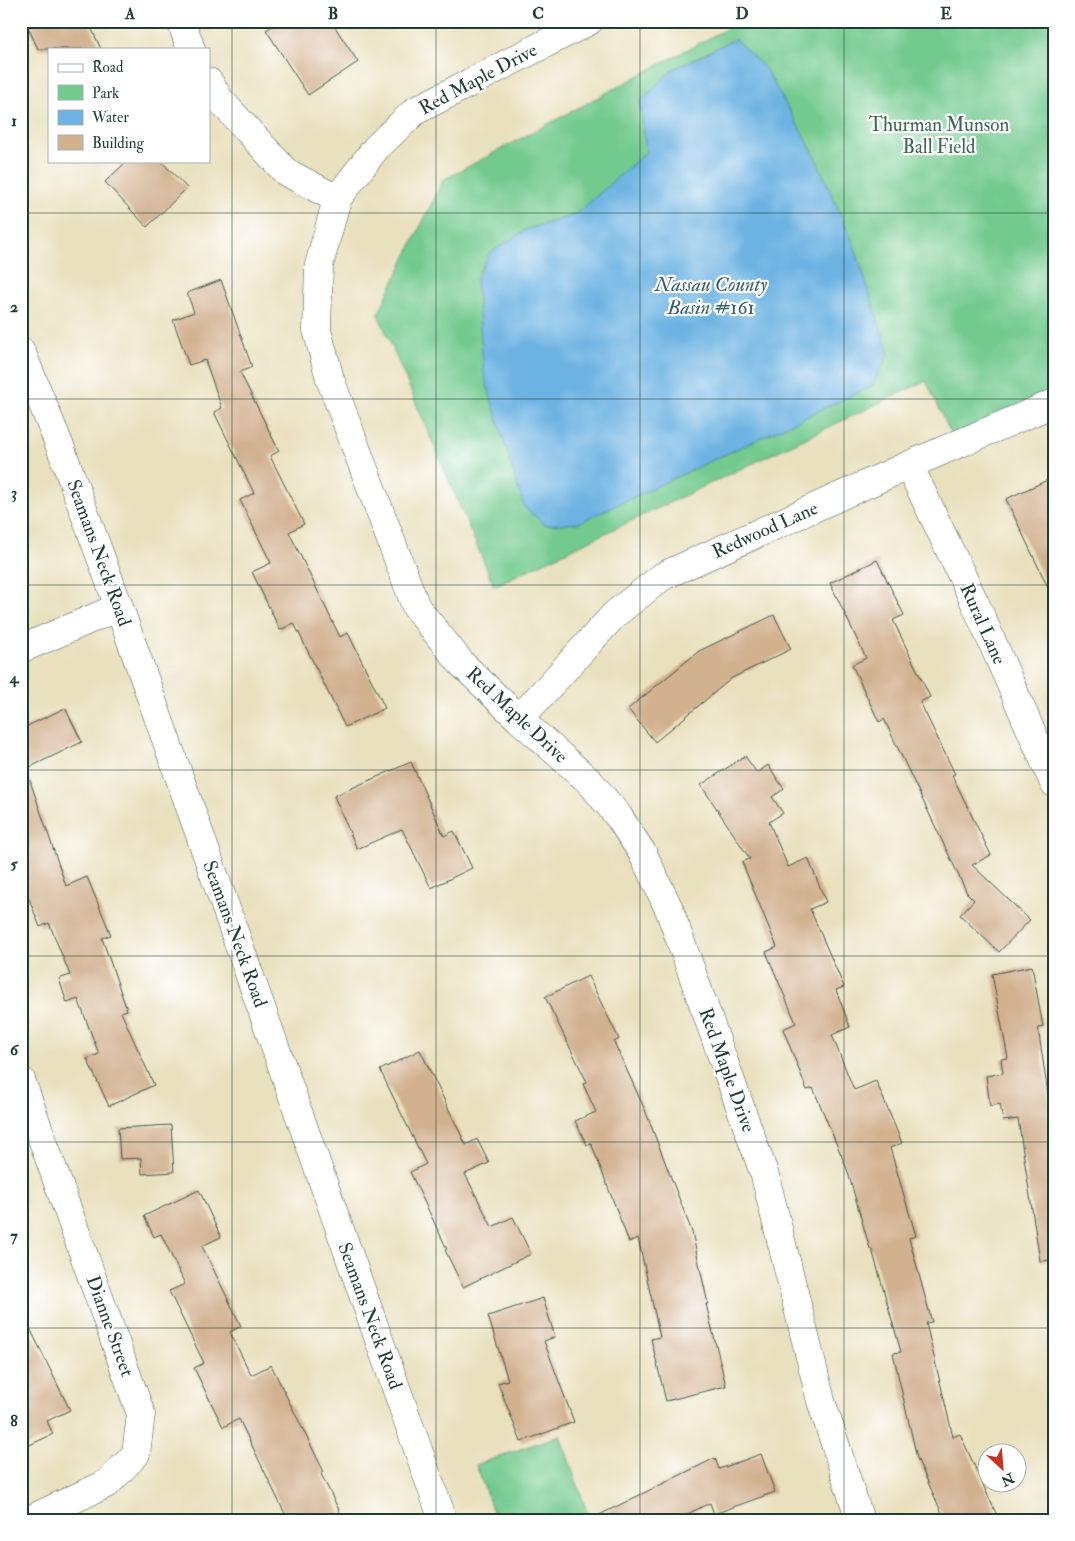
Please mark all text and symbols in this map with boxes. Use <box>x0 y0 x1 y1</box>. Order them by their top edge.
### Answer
text: A <box>124 4 136 24</box>
text: B <box>328 4 338 24</box>
text: C <box>532 4 544 24</box>
text: D <box>735 4 749 24</box>
text: E <box>940 4 952 24</box>
street label: Red Maple Drive <box>415 38 542 121</box>
legend <box>48 48 210 162</box>
text: Road <box>92 58 124 77</box>
text: Park <box>92 84 119 103</box>
text: Water <box>91 108 129 127</box>
text: 1 <box>11 111 17 131</box>
park label: Thurman Munson Ball Field <box>869 113 1009 159</box>
text: Building <box>92 134 144 153</box>
water label: Nassau County Basin #161 <box>654 272 767 320</box>
text: 2 <box>10 297 18 317</box>
street label: Seamans Neck Road <box>61 476 137 630</box>
text: 3 <box>11 483 17 503</box>
street label: Redwood Lane <box>708 496 822 564</box>
street label: Rural Lane <box>954 580 1012 668</box>
street label: Red Maple Drive <box>460 662 573 769</box>
text: 4 <box>9 668 20 688</box>
text: 5 <box>10 854 18 874</box>
street label: Seamans Neck Road <box>197 857 273 1011</box>
street label: Red Maple Drive <box>692 1005 761 1136</box>
text: 6 <box>10 1040 20 1060</box>
text: 7 <box>10 1226 18 1246</box>
street label: Seamans Neck Road <box>332 1239 408 1393</box>
street label: Dianne Street <box>81 1272 139 1380</box>
text: 8 <box>10 1411 18 1431</box>
north arrow <box>978 1444 1028 1494</box>
text: N <box>998 1468 1018 1490</box>

